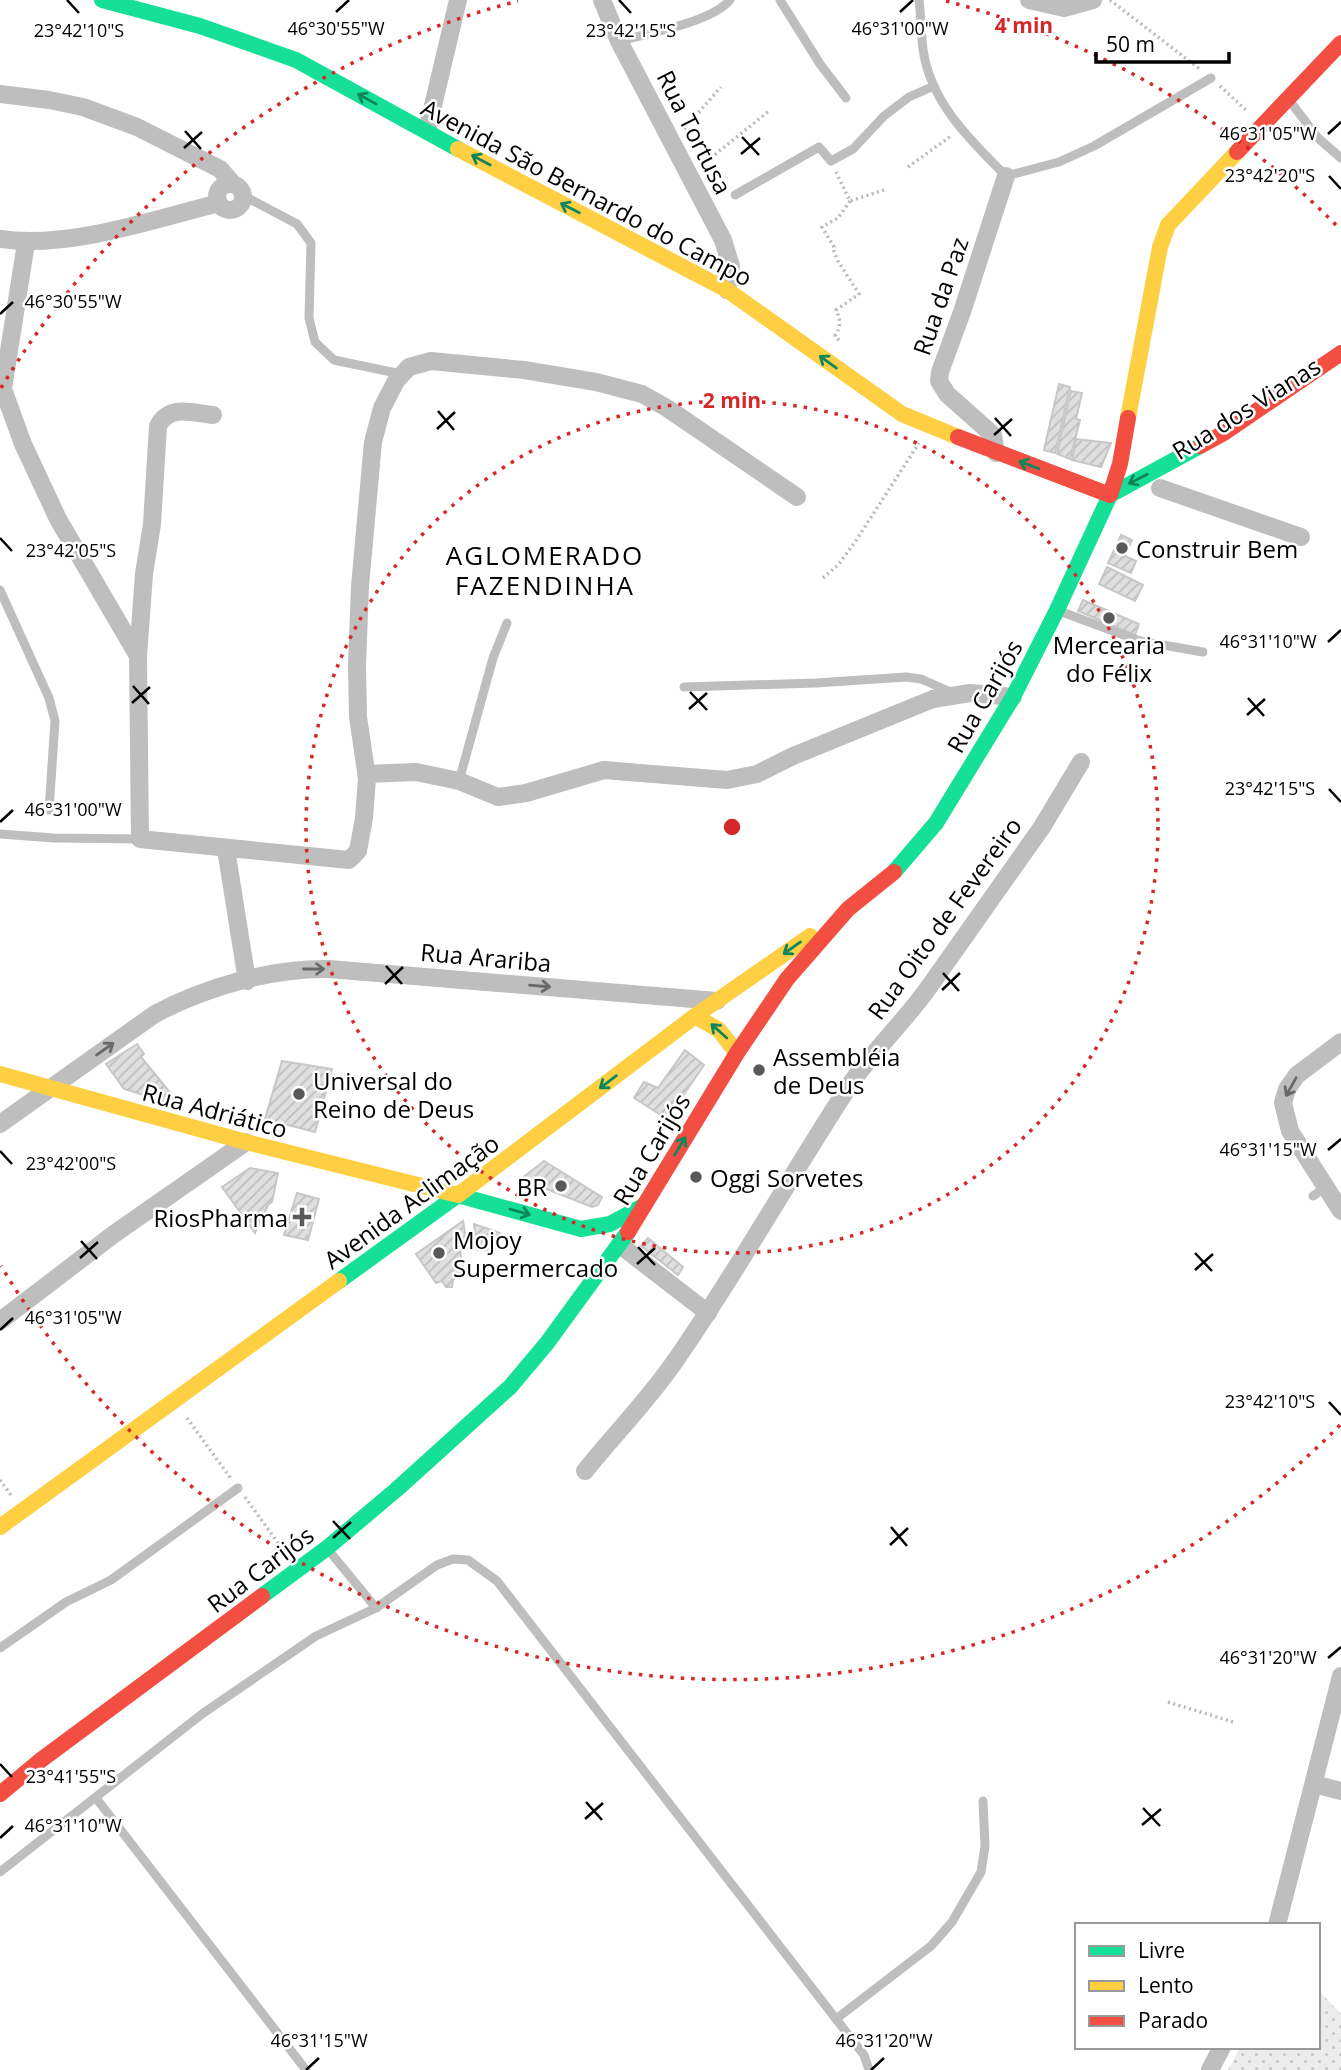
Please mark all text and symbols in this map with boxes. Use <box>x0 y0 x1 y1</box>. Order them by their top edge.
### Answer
text: 4 min <box>995 11 1053 39</box>
text: 46°30'55"W <box>287 16 385 40</box>
text: 46°31'00"W <box>851 16 949 40</box>
text: 23°42'10"S <box>34 18 124 42</box>
text: 23°42'15"S <box>586 18 676 42</box>
scale bar <box>1096 21 1229 65</box>
text: 50 m <box>1106 30 1155 58</box>
street label: Rua Tortusa <box>650 65 740 199</box>
street label: Avenida São Bernardo do Campo <box>416 91 758 293</box>
one-way arrow <box>357 92 378 105</box>
text: 46°31'05"W <box>1219 121 1317 145</box>
one-way arrow <box>471 153 491 167</box>
text: 23°42'20"S <box>1225 163 1315 187</box>
one-way arrow <box>560 201 581 215</box>
street label: Rua da Paz <box>904 233 976 359</box>
text: 46°30'55"W <box>24 289 122 313</box>
street label: Rua dos Vianas <box>1166 349 1326 467</box>
one-way arrow <box>819 355 838 369</box>
text: 2 min <box>703 386 761 414</box>
one-way arrow <box>1018 458 1040 471</box>
one-way arrow <box>1128 473 1149 487</box>
place label: Construir Bem <box>1136 532 1298 565</box>
district label: AGLOMERADO FAZENDINHA <box>446 537 644 603</box>
text: 23°42'05"S <box>26 538 116 562</box>
marker: Construir Bem <box>1114 540 1130 556</box>
marker: Mercearia do Félix <box>1101 610 1117 626</box>
place label: Mercearia do Félix <box>1053 628 1165 689</box>
text: 46°31'10"W <box>1219 629 1317 653</box>
street label: Rua Carijós <box>938 633 1030 759</box>
text: 23°42'15"S <box>1225 776 1315 800</box>
text: 46°31'00"W <box>24 797 122 821</box>
street label: Rua Oito de Fevereiro <box>859 810 1029 1026</box>
centre of rings <box>720 815 744 839</box>
street label: Rua Arariba <box>419 935 553 979</box>
one-way arrow <box>783 941 802 955</box>
one-way arrow <box>302 962 325 976</box>
one-way arrow <box>529 980 551 993</box>
one-way arrow <box>711 1022 728 1039</box>
place label: Assembléia de Deus <box>773 1040 900 1101</box>
one-way arrow <box>95 1042 114 1056</box>
marker: Assembléia de Deus <box>751 1062 767 1078</box>
place label: Universal do Reino de Deus <box>313 1064 474 1125</box>
street label: Rua Adriático <box>139 1075 291 1145</box>
one-way arrow <box>599 1075 618 1089</box>
one-way arrow <box>1284 1076 1298 1096</box>
marker: Universal do Reino de Deus <box>291 1086 307 1102</box>
street label: Rua Carijós <box>605 1087 697 1211</box>
street label: Avenida Aclimação <box>317 1126 505 1276</box>
one-way arrow <box>673 1137 687 1157</box>
text: 46°31'15"W <box>1219 1137 1317 1161</box>
text: 23°42'00"S <box>26 1151 116 1175</box>
place label: Oggi Sorvetes <box>710 1161 863 1194</box>
marker: Oggi Sorvetes <box>688 1169 704 1185</box>
place label: BR <box>517 1170 547 1203</box>
marker: BR <box>553 1178 569 1194</box>
place label: RiosPharma <box>153 1201 288 1234</box>
one-way arrow <box>508 1206 530 1219</box>
marker: RiosPharma <box>294 1209 310 1225</box>
place label: Mojoy Supermercado <box>453 1223 618 1284</box>
marker: Mojoy Supermercado <box>431 1245 447 1261</box>
text: 46°31'05"W <box>24 1305 122 1329</box>
text: 23°42'10"S <box>1225 1389 1315 1413</box>
street label: Rua Carijós <box>200 1518 320 1620</box>
text: 46°31'20"W <box>1219 1645 1317 1669</box>
text: 23°41'55"S <box>26 1764 116 1788</box>
text: 46°31'10"W <box>24 1813 122 1837</box>
legend <box>1075 1923 1320 2049</box>
text: Livre <box>1138 1936 1185 1964</box>
text: Lento <box>1138 1971 1194 1999</box>
text: Parado <box>1138 2006 1208 2034</box>
text: 46°31'15"W <box>270 2028 368 2052</box>
text: 46°31'20"W <box>835 2028 933 2052</box>

